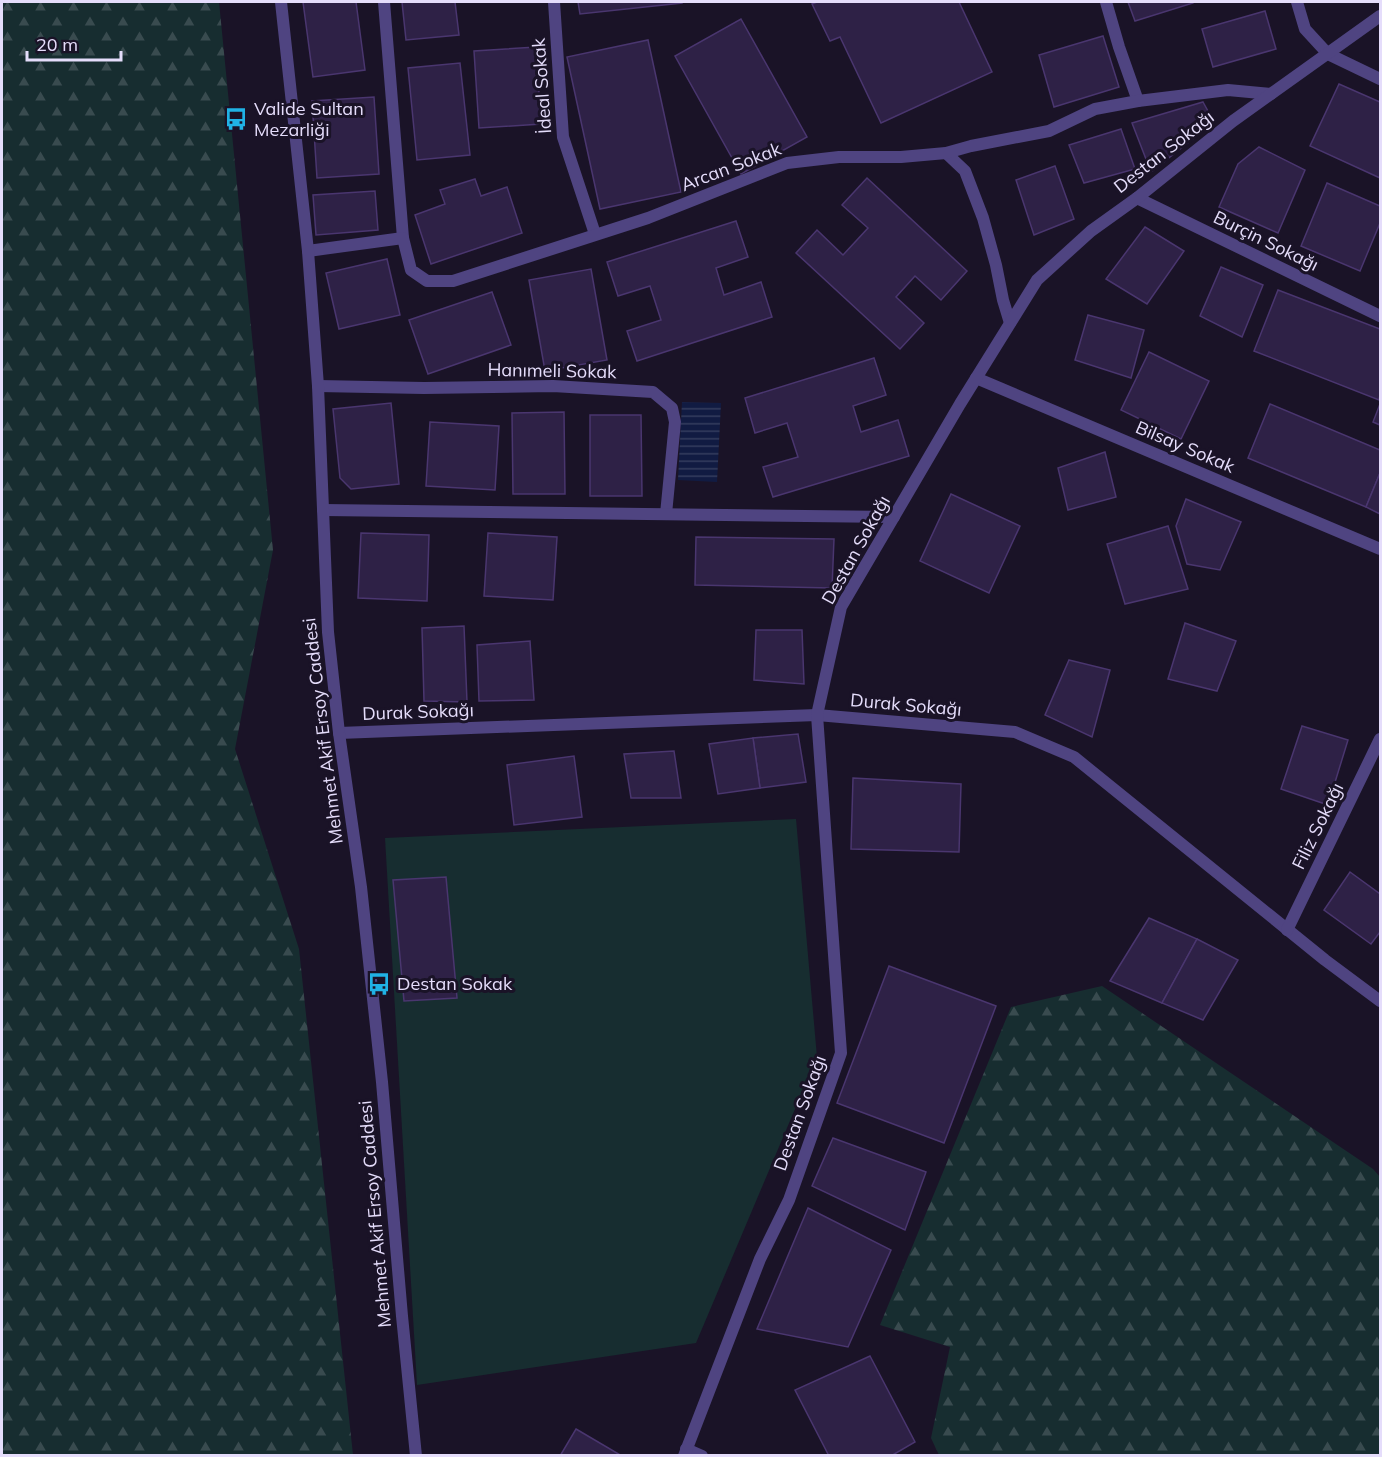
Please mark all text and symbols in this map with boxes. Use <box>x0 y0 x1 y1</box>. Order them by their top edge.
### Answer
scale bar <box>27 24 122 62</box>
text: 20 m <box>36 33 78 56</box>
street label: İdeal Sokak <box>527 37 556 135</box>
place label: Valide Sultan Mezarliği <box>254 97 364 141</box>
street label: Destan Sokağı <box>1109 105 1218 198</box>
bus stop icon: Valide Sultan Mezarliği <box>223 106 249 132</box>
street label: Arcan Sokak <box>678 137 785 196</box>
street label: Burçin Sokağı <box>1210 205 1323 276</box>
street label: Hanımeli Sokak <box>487 358 617 383</box>
street label: Bilsay Sokak <box>1132 415 1239 478</box>
street label: Destan Sokağı <box>816 491 895 608</box>
street label: Mehmet Akif Ersoy Caddesi <box>297 617 348 845</box>
street label: Durak Sokağı <box>849 688 963 721</box>
street label: Durak Sokağı <box>362 698 474 725</box>
street label: Filiz Sokağı <box>1287 779 1348 873</box>
bus stop icon: Destan Sokak <box>366 971 392 997</box>
place label: Destan Sokak <box>397 972 513 995</box>
street label: Destan Sokağı <box>768 1052 831 1174</box>
street label: Mehmet Akif Ersoy Caddesi <box>353 1100 396 1328</box>

